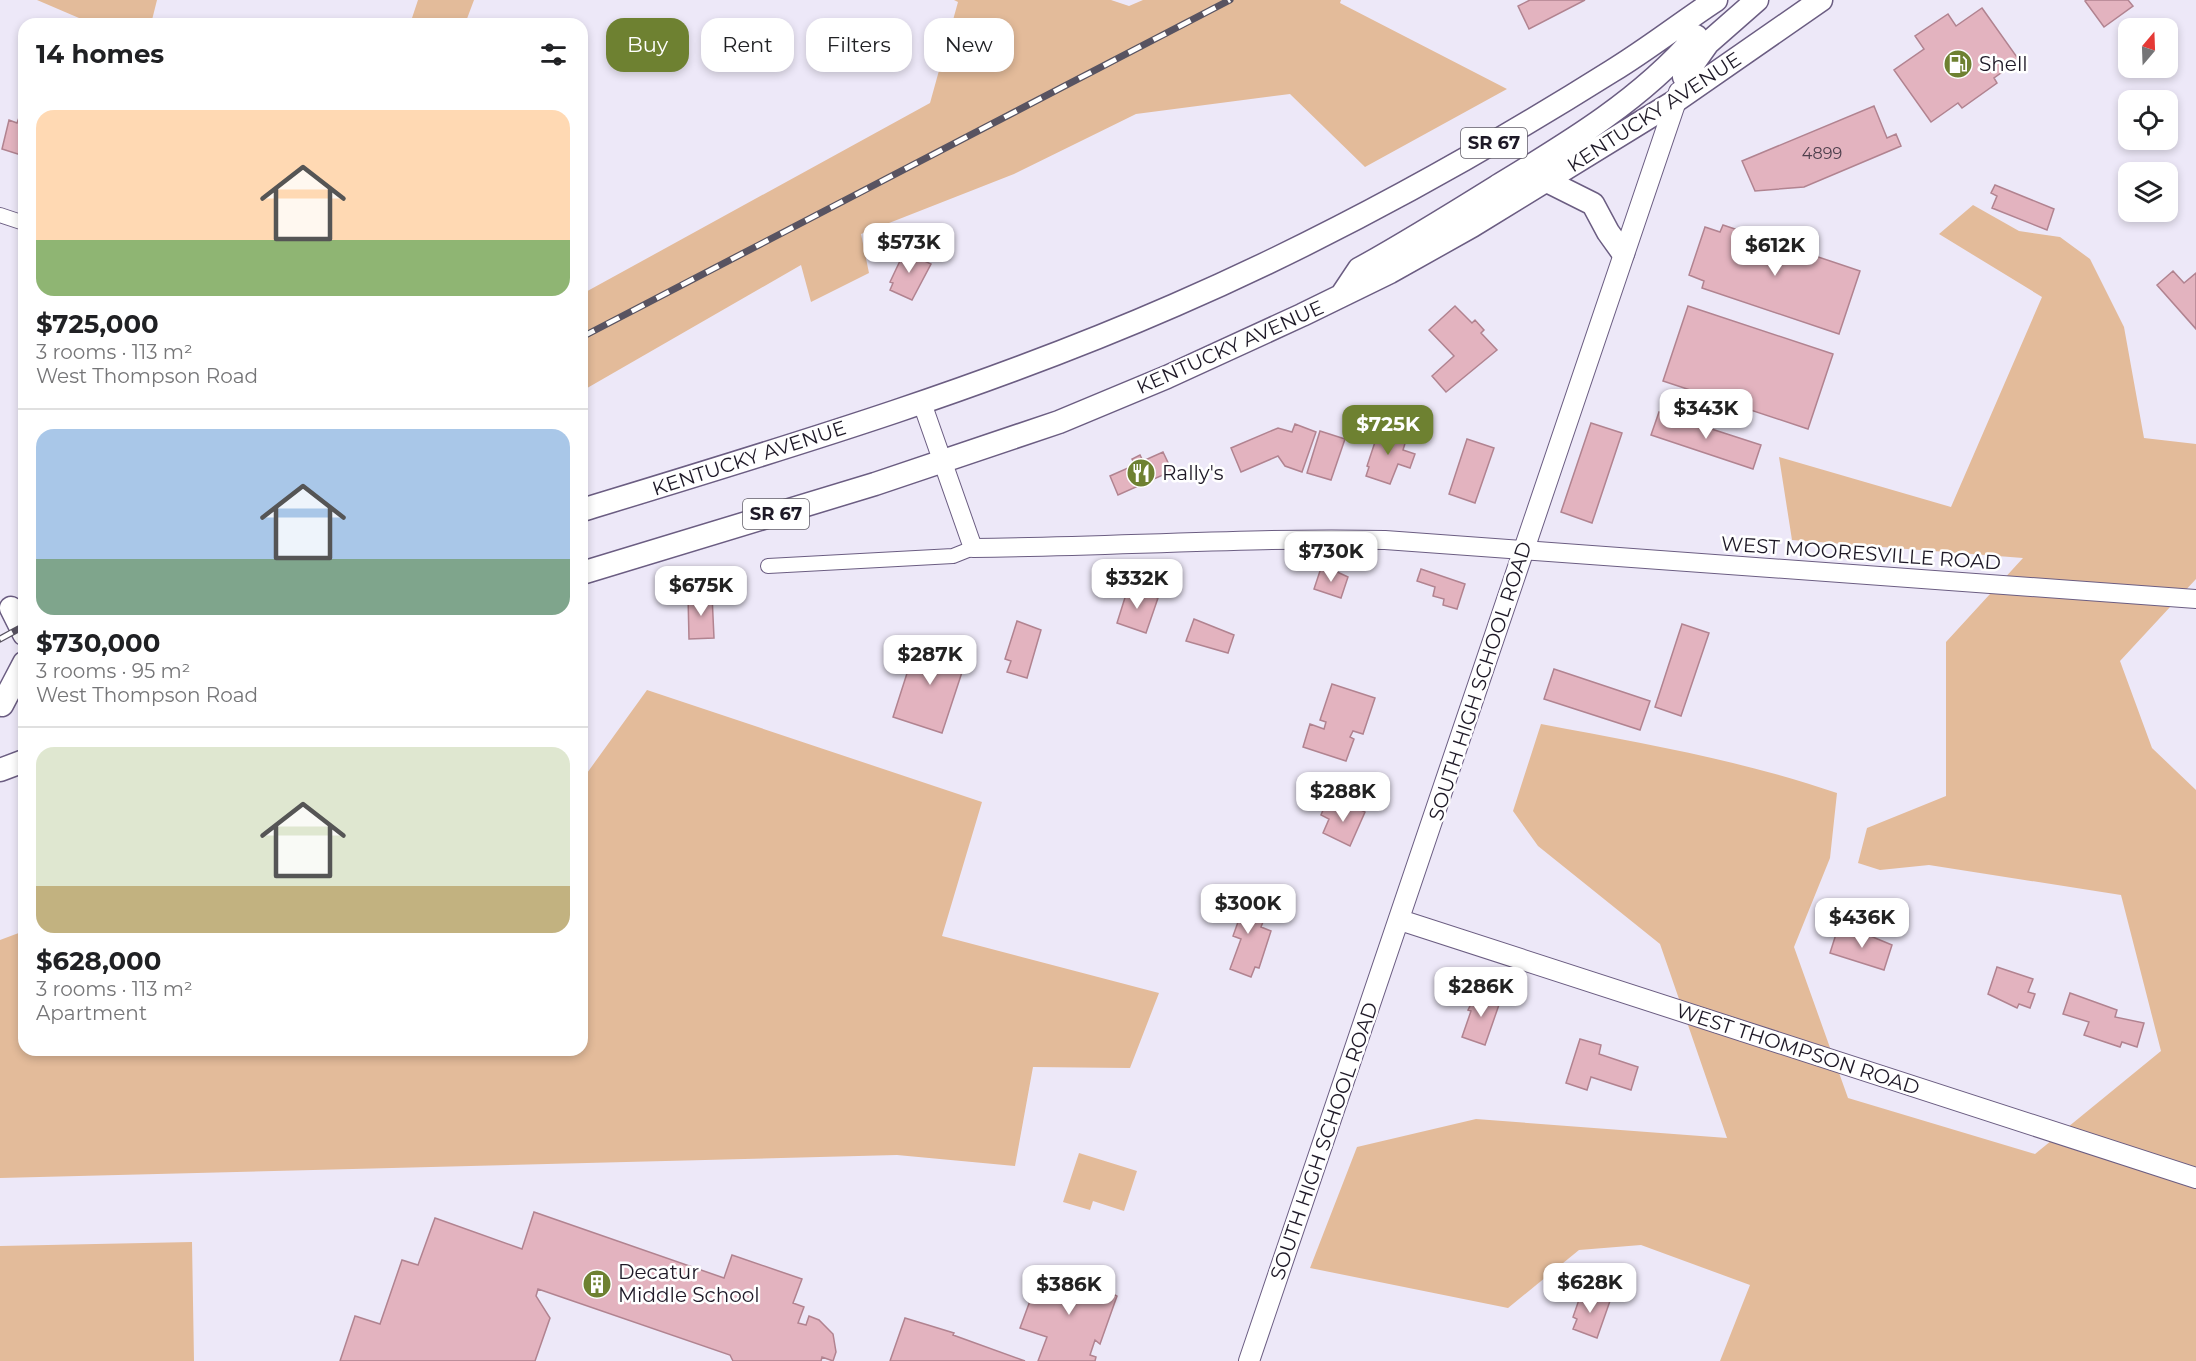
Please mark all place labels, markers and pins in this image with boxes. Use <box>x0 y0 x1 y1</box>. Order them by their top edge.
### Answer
fuel station icon: Shell <box>1942 48 1974 80</box>
place label: Shell <box>1979 52 2028 76</box>
pin: $573K <box>867 223 951 274</box>
pin: $612K <box>1733 226 1817 277</box>
pin: $343K <box>1664 389 1748 440</box>
pin: $725K <box>1346 405 1430 456</box>
restaurant icon: Rally's <box>1125 457 1157 489</box>
place label: Rally's <box>1162 461 1224 485</box>
pin: $730K <box>1289 532 1373 583</box>
pin: $332K <box>1095 559 1179 610</box>
pin: $675K <box>659 566 743 617</box>
pin: $287K <box>888 635 972 686</box>
pin: $288K <box>1301 772 1385 823</box>
pin: $300K <box>1206 884 1290 935</box>
pin: $436K <box>1820 898 1904 949</box>
pin: $286K <box>1439 967 1523 1018</box>
place label: Decatur Middle School <box>618 1260 760 1307</box>
pin: $628K <box>1548 1263 1632 1314</box>
pin: $386K <box>1027 1265 1111 1316</box>
building icon: Decatur Middle School <box>581 1268 613 1300</box>

